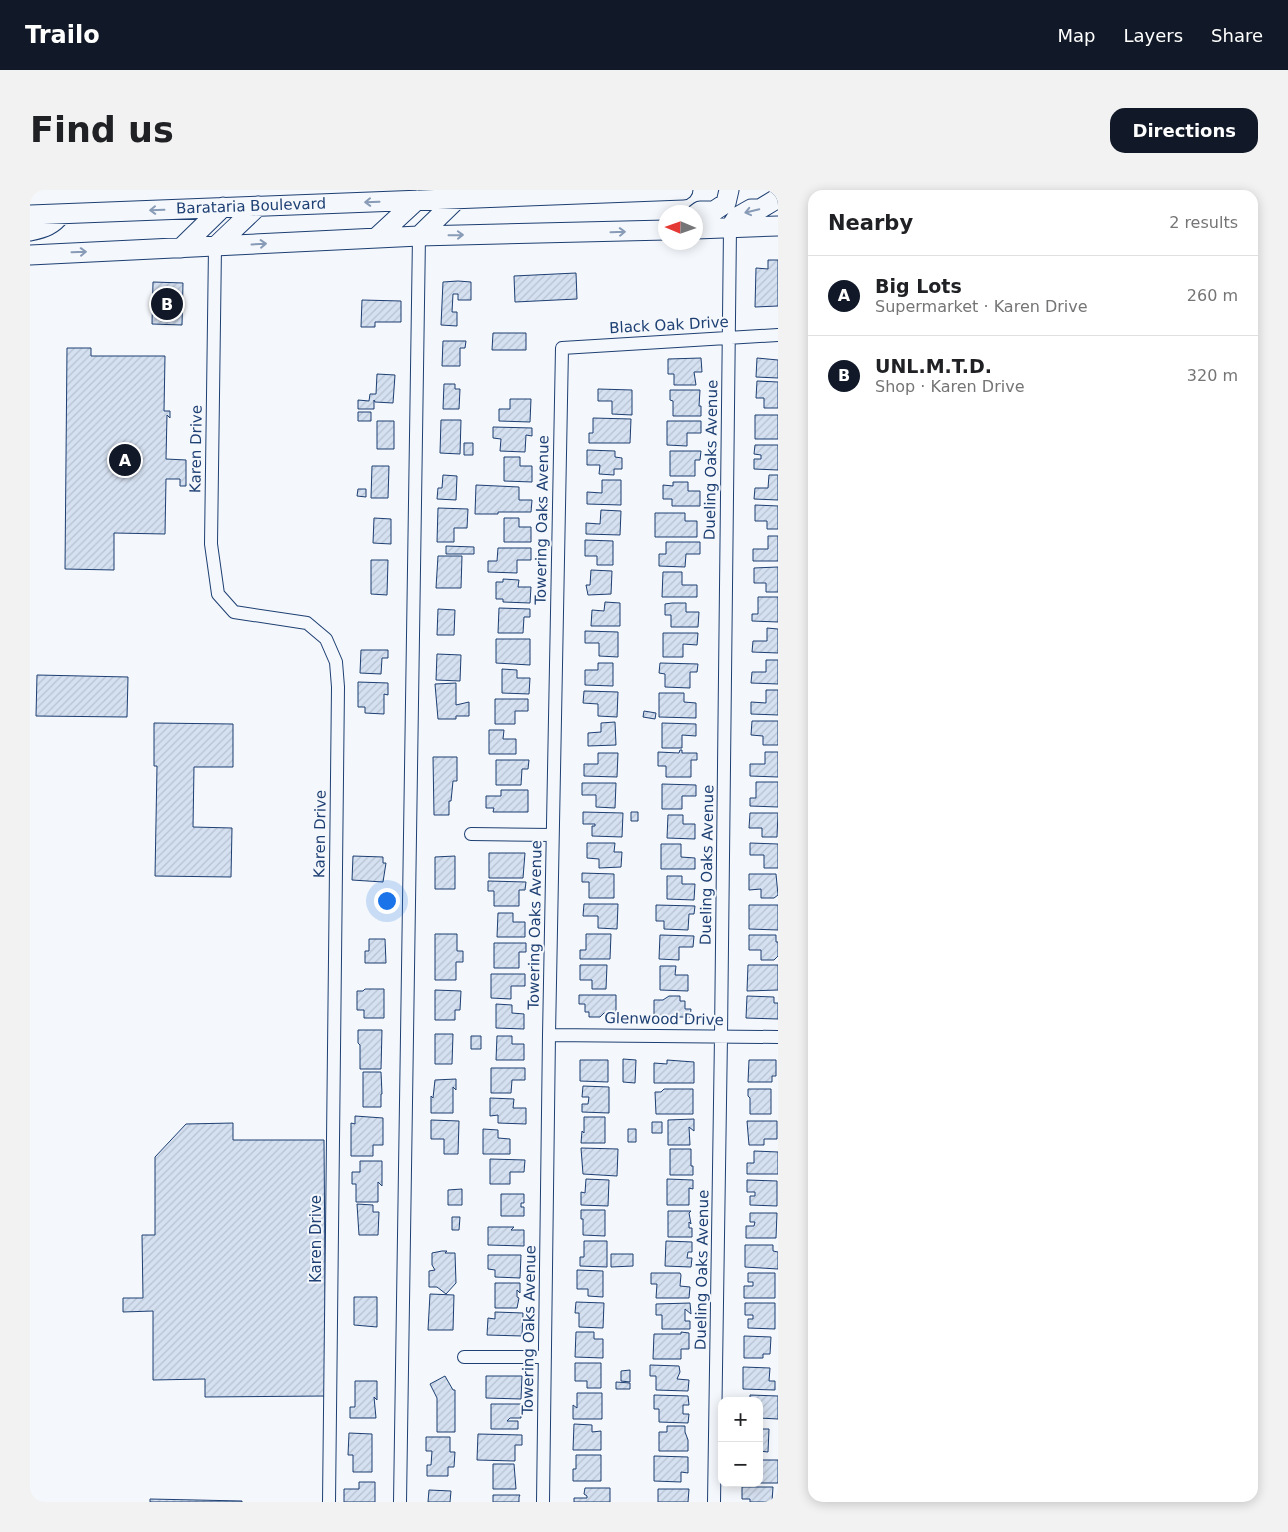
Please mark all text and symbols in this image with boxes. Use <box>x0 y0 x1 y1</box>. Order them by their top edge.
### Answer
text: Trailo <box>25 21 100 49</box>
text: Map <box>1057 25 1095 46</box>
text: Layers <box>1123 25 1183 46</box>
text: Share <box>1211 25 1263 46</box>
button: Directions <box>1110 108 1258 153</box>
text: Find us <box>30 110 174 150</box>
street label: Barataria Boulevard <box>176 194 326 218</box>
one-way arrow <box>364 197 380 206</box>
one-way arrow <box>149 205 166 215</box>
north arrow <box>658 205 703 250</box>
one-way arrow <box>744 207 760 216</box>
text: Nearby <box>828 211 913 235</box>
text: 2 results <box>1169 213 1238 232</box>
one-way arrow <box>610 227 626 236</box>
one-way arrow <box>448 231 464 240</box>
one-way arrow <box>250 240 266 249</box>
one-way arrow <box>70 247 86 257</box>
text: Big Lots <box>875 275 962 297</box>
pin: B <box>151 285 183 323</box>
text: A <box>838 286 850 305</box>
text: 260 m <box>1187 286 1238 305</box>
text: Supermarket · Karen Drive <box>875 297 1088 316</box>
street label: Black Oak Drive <box>609 313 729 337</box>
text: UNL.M.T.D. <box>875 355 992 377</box>
text: B <box>838 366 850 385</box>
text: 320 m <box>1187 366 1238 385</box>
text: Shop · Karen Drive <box>875 377 1024 396</box>
street label: Dueling Oaks Avenue <box>701 380 721 540</box>
street label: Karen Drive <box>186 405 206 493</box>
street label: Towering Oaks Avenue <box>532 435 552 606</box>
pin: A <box>109 441 141 479</box>
street label: Dueling Oaks Avenue <box>697 785 717 945</box>
street label: Karen Drive <box>310 790 330 878</box>
street label: Towering Oaks Avenue <box>525 840 545 1011</box>
your location <box>374 888 400 914</box>
street label: Glenwood Drive <box>604 1009 724 1029</box>
street label: Dueling Oaks Avenue <box>692 1190 712 1350</box>
street label: Karen Drive <box>307 1195 325 1283</box>
street label: Towering Oaks Avenue <box>519 1245 539 1416</box>
map controls <box>718 1397 763 1487</box>
button: + <box>718 1397 763 1442</box>
button: − <box>718 1442 763 1487</box>

